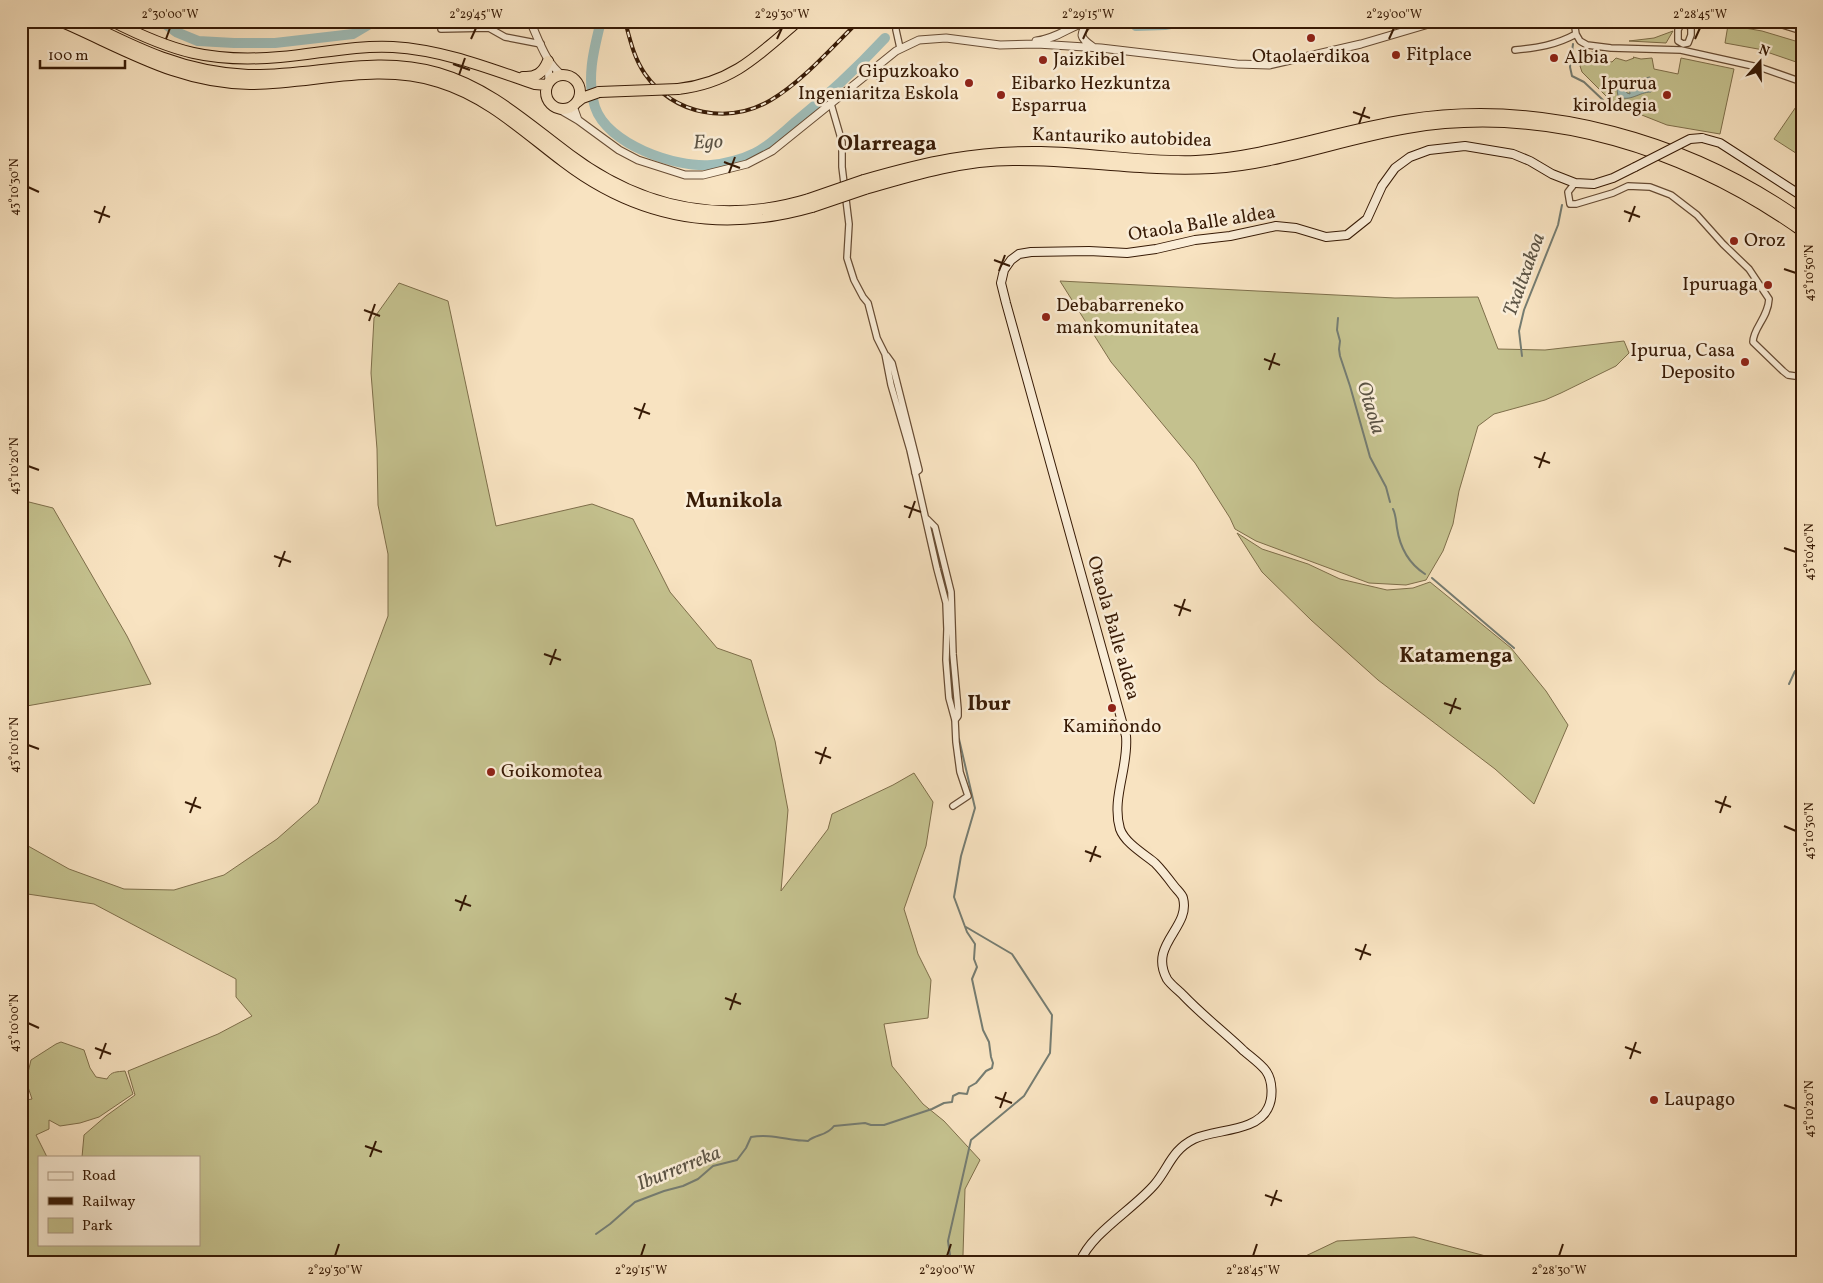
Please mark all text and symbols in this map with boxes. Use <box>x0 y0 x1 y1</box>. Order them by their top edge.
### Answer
text: 2°30'00"W <box>142 7 198 23</box>
text: 2°29'45"W <box>449 7 503 23</box>
text: 2°29'30"W <box>755 7 809 23</box>
text: 2°29'15"W <box>1062 7 1114 23</box>
text: 2°29'00"W <box>1366 7 1422 23</box>
text: 2°28'45"W <box>1673 7 1727 23</box>
marker: Otaolaerdikoa <box>1305 32 1317 44</box>
scale bar <box>40 38 125 70</box>
north arrow <box>1736 38 1786 88</box>
text: N <box>1756 41 1772 62</box>
place label: Fitplace <box>1406 42 1472 68</box>
place label: Otaolaerdikoa <box>1252 44 1370 70</box>
place label: Albia <box>1564 45 1609 71</box>
text: 100 m <box>48 46 88 67</box>
place label: Jaizkibel <box>1053 47 1125 73</box>
marker: Fitplace <box>1390 49 1402 61</box>
marker: Albia <box>1548 52 1560 64</box>
marker: Jaizkibel <box>1037 54 1049 66</box>
place label: Gipuzkoako Ingeniaritza Eskola <box>798 59 959 107</box>
place label: Eibarko Hezkuntza Esparrua <box>1011 71 1171 119</box>
place label: Ipurua kiroldegia <box>1573 71 1657 119</box>
marker: Gipuzkoako Ingeniaritza Eskola <box>963 77 975 89</box>
marker: Eibarko Hezkuntza Esparrua <box>995 89 1007 101</box>
marker: Ipurua kiroldegia <box>1661 89 1673 101</box>
street label: Kantauriko autobidea <box>1032 122 1212 154</box>
water label: Ego <box>693 128 723 158</box>
district label: Olarreaga <box>837 130 937 159</box>
text: 43°10'30"N <box>7 158 23 216</box>
street label: Otaola Balle aldea <box>1127 200 1277 248</box>
place label: Oroz <box>1744 228 1785 254</box>
water label: Txaltxakoa <box>1497 229 1553 321</box>
marker: Oroz <box>1728 235 1740 247</box>
text: 43°10'50"N <box>1802 244 1818 301</box>
place label: Ipuruaga <box>1682 272 1758 298</box>
marker: Ipuruaga <box>1762 279 1774 291</box>
place label: Debabarreneko mankomunitatea <box>1056 293 1199 341</box>
marker: Debabarreneko mankomunitatea <box>1040 311 1052 323</box>
place label: Ipurua, Casa Deposito <box>1630 338 1735 386</box>
marker: Ipurua, Casa Deposito <box>1739 356 1751 368</box>
water label: Otaola <box>1349 378 1391 438</box>
text: 43°10'20"N <box>7 437 23 495</box>
district label: Munikola <box>686 487 782 516</box>
text: 43°10'40"N <box>1802 523 1818 581</box>
street label: Otaola Balle aldea <box>1080 553 1146 703</box>
district label: Katamenga <box>1399 642 1513 671</box>
district label: Ibur <box>967 690 1011 719</box>
marker: Kamiñondo <box>1106 702 1118 714</box>
place label: Kamiñondo <box>1063 714 1161 740</box>
text: 43°10'10"N <box>7 717 23 773</box>
place label: Goikomotea <box>501 759 603 785</box>
marker: Goikomotea <box>485 766 497 778</box>
text: 43°10'30"N <box>1802 802 1818 860</box>
text: 43°10'00"N <box>7 994 23 1052</box>
text: 43°10'20"N <box>1802 1080 1818 1138</box>
place label: Laupago <box>1664 1087 1735 1113</box>
marker: Laupago <box>1648 1094 1660 1106</box>
water label: Iburrerreka <box>633 1139 725 1199</box>
legend <box>38 1156 200 1246</box>
text: Road <box>82 1166 116 1187</box>
text: Railway <box>82 1192 135 1213</box>
text: Park <box>82 1216 113 1237</box>
text: 2°29'30"W <box>308 1263 362 1279</box>
text: 2°29'15"W <box>615 1263 667 1279</box>
text: 2°29'00"W <box>919 1263 975 1279</box>
text: 2°28'45"W <box>1226 1263 1280 1279</box>
text: 2°28'30"W <box>1531 1263 1587 1279</box>

